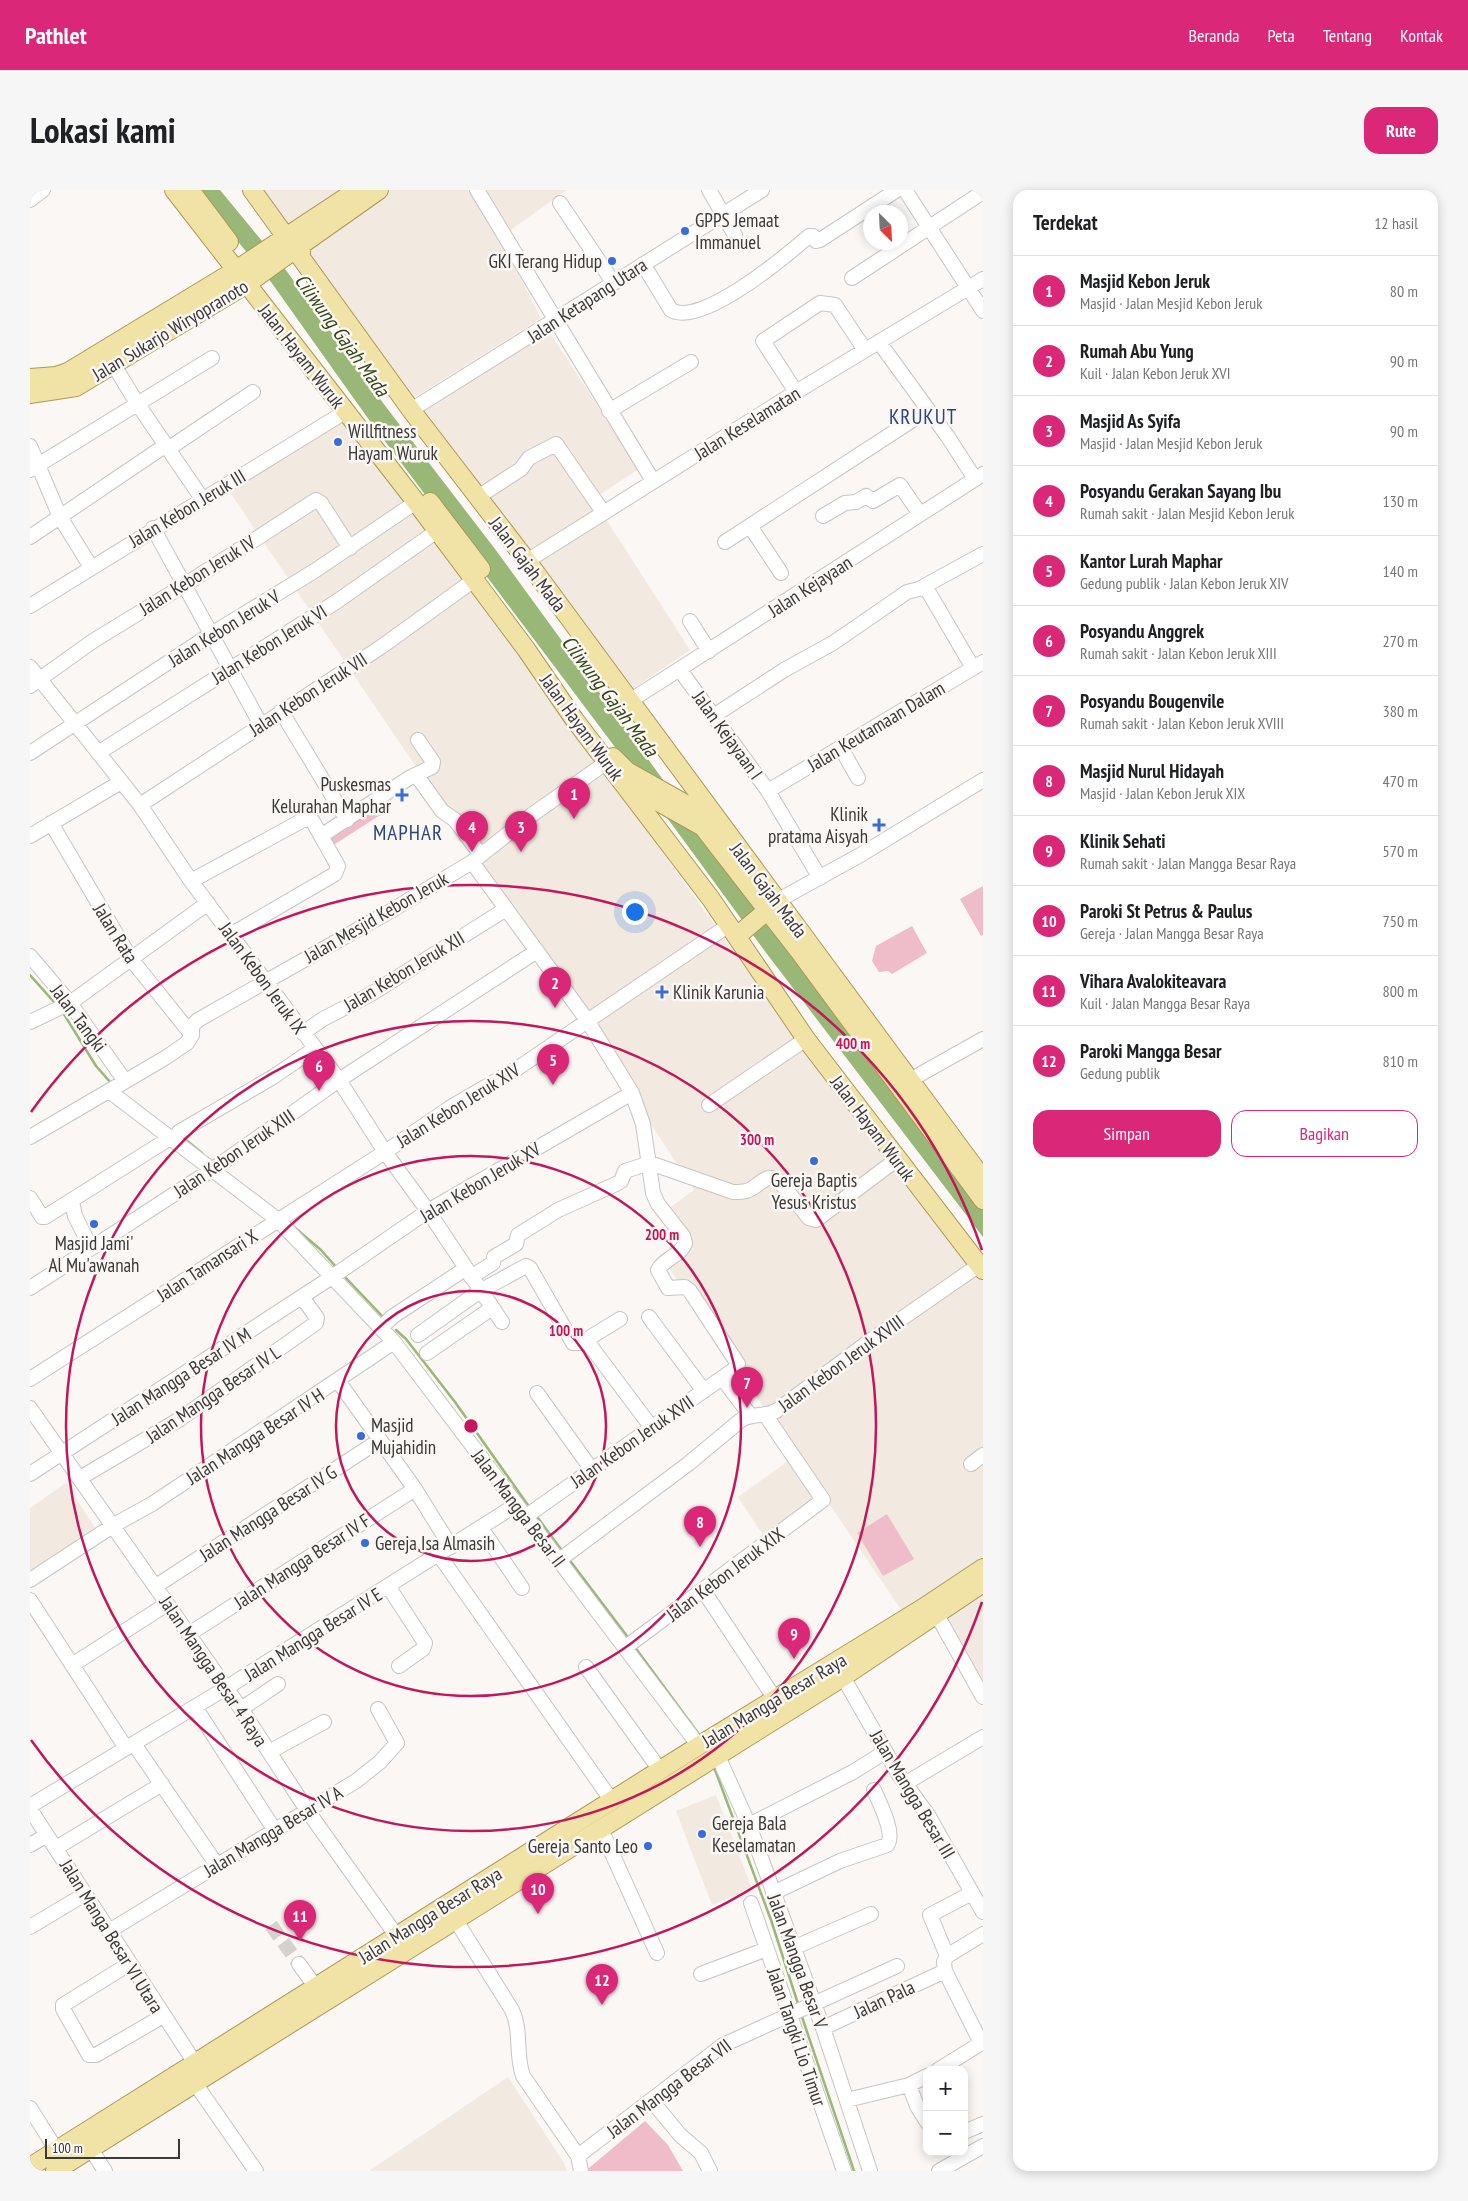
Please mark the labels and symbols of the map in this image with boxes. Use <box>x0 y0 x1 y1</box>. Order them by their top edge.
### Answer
north arrow <box>863 205 908 250</box>
place label: GPPS Jemaat Immanuel <box>695 208 780 254</box>
marker: GPPS Jemaat Immanuel <box>679 225 691 237</box>
place label: GKI Terang Hidup <box>489 249 602 273</box>
street label: Jalan Ketapang Utara <box>522 252 651 348</box>
marker: GKI Terang Hidup <box>606 255 618 267</box>
water label: Ciliwung Gajah Mada <box>289 269 396 402</box>
street label: Jalan Sukarjo Wiryopranoto <box>87 274 252 387</box>
street label: Jalan Hayam Wuruk <box>253 298 351 414</box>
street label: Jalan Keselamatan <box>689 381 804 466</box>
district label: KRUKUT <box>889 403 957 430</box>
place label: Willfitness Hayam Wuruk <box>348 419 438 465</box>
marker: Willfitness Hayam Wuruk <box>332 436 344 448</box>
street label: Jalan Kebon Jeruk III <box>123 464 250 553</box>
street label: Jalan Gajah Mada <box>484 511 572 616</box>
street label: Jalan Kebon Jeruk IV <box>134 530 259 621</box>
street label: Jalan Kejayaan <box>763 550 857 623</box>
street label: Jalan Kebon Jeruk V <box>163 584 284 672</box>
street label: Jalan Kebon Jeruk VI <box>206 599 331 690</box>
water label: Ciliwung Gajah Mada <box>556 630 665 763</box>
street label: Jalan Kebon Jeruk VII <box>244 647 372 742</box>
street label: Jalan Hayam Wuruk <box>535 668 629 786</box>
street label: Jalan Keutamaan Dalam <box>802 676 949 777</box>
street label: Jalan Kejayaan I <box>687 685 768 784</box>
place label: Puskesmas Kelurahan Maphar <box>272 772 392 818</box>
pin: 1 <box>558 778 590 819</box>
marker: Puskesmas Kelurahan Maphar <box>395 788 409 802</box>
place label: Klinik pratama Aisyah <box>768 802 869 848</box>
pin: 4 <box>456 811 488 852</box>
pin: 3 <box>505 811 537 852</box>
marker: Klinik pratama Aisyah <box>872 818 886 832</box>
district label: MAPHAR <box>373 819 443 846</box>
street label: Jalan Gajah Mada <box>725 837 813 942</box>
street label: Jalan Mesjid Kebon Jeruk <box>299 866 453 968</box>
street label: Jalan Rata <box>88 898 144 967</box>
your location <box>622 899 648 925</box>
street label: Jalan Kebon Jeruk IX <box>214 916 312 1039</box>
street label: Jalan Kebon Jeruk XII <box>338 926 469 1017</box>
pin: 2 <box>539 967 571 1008</box>
street label: Jalan Tangki <box>45 979 112 1057</box>
place label: Klinik Karunia <box>673 980 764 1004</box>
marker: Klinik Karunia <box>655 985 669 999</box>
text: 400 m <box>836 1034 870 1053</box>
pin: 5 <box>537 1044 569 1085</box>
pin: 6 <box>303 1050 335 1091</box>
street label: Jalan Kebon Jeruk XIV <box>391 1057 524 1153</box>
street label: Jalan Hayam Wuruk <box>825 1070 921 1186</box>
street label: Jalan Kebon Jeruk XIII <box>168 1104 299 1203</box>
text: 300 m <box>740 1130 774 1149</box>
street label: Jalan Kebon Jeruk XV <box>415 1136 545 1228</box>
marker: Gereja Baptis Yesus Kristus <box>808 1155 820 1167</box>
place label: Gereja Baptis Yesus Kristus <box>771 1168 857 1214</box>
marker: Masjid Jami' Al Mu'awanah <box>88 1218 100 1230</box>
street label: Jalan Tamansari X <box>151 1223 262 1307</box>
text: 200 m <box>645 1225 679 1244</box>
place label: Masjid Jami' Al Mu'awanah <box>49 1231 139 1277</box>
street label: Jalan Kebon Jeruk XVIII <box>773 1309 909 1417</box>
text: 100 m <box>549 1321 583 1340</box>
street label: Jalan Mangga Besar IV M <box>106 1322 255 1431</box>
street label: Jalan Mangga Besar IV L <box>140 1340 285 1449</box>
pin: 7 <box>731 1367 763 1408</box>
street label: Jalan Mangga Besar IV H <box>181 1382 329 1490</box>
street label: Jalan Kebon Jeruk XVII <box>565 1390 698 1493</box>
place label: Masjid Mujahidin <box>371 1413 436 1459</box>
centre of rings <box>462 1417 480 1435</box>
marker: Masjid Mujahidin <box>355 1430 367 1442</box>
street label: Jalan Mangga Besar II <box>466 1443 571 1572</box>
street label: Jalan Mangga Besar IV G <box>194 1460 341 1567</box>
pin: 8 <box>684 1506 716 1547</box>
street label: Jalan Mangga Besar IV F <box>229 1508 375 1614</box>
street label: Jalan Kebon Jeruk XIX <box>660 1521 789 1627</box>
place label: Gereja Isa Almasih <box>375 1531 495 1555</box>
marker: Gereja Isa Almasih <box>359 1537 371 1549</box>
street label: Jalan Mangga Besar IV E <box>239 1582 386 1686</box>
street label: Jalan Mangga Besar 4 Raya <box>154 1590 273 1751</box>
pin: 9 <box>778 1618 810 1659</box>
street label: Jalan Mangga Besar Raya <box>697 1647 851 1753</box>
street label: Jalan Mangga Besar III <box>865 1724 961 1863</box>
street label: Jalan Mangga Besar IV A <box>198 1780 347 1882</box>
place label: Gereja Bala Keselamatan <box>712 1811 796 1857</box>
marker: Gereja Bala Keselamatan <box>696 1828 708 1840</box>
place label: Gereja Santo Leo <box>528 1834 638 1858</box>
marker: Gereja Santo Leo <box>642 1840 654 1852</box>
street label: Jalan Manga Besar VI Utara <box>54 1854 169 2017</box>
street label: Jalan Mangga Besar Raya <box>353 1861 506 1969</box>
pin: 10 <box>522 1873 554 1914</box>
street label: Jalan Mangga Besar V <box>762 1890 833 2032</box>
pin: 11 <box>284 1900 316 1941</box>
pin: 12 <box>586 1964 618 2005</box>
street label: Jalan Tangki Lio Timur <box>762 1964 832 2110</box>
street label: Jalan Pala <box>849 1975 918 2024</box>
street label: Jalan Mangga Besar VII <box>601 2033 736 2143</box>
scale bar <box>45 2136 180 2159</box>

